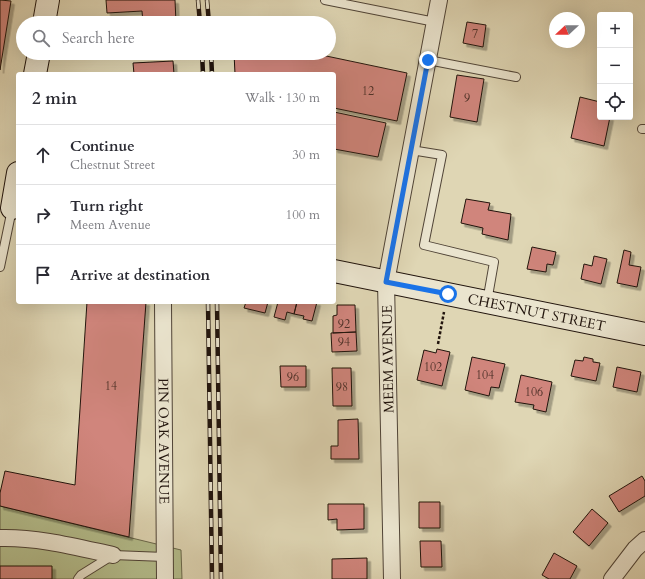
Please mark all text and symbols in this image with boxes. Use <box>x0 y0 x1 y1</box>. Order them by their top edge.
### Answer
north arrow <box>549 12 585 48</box>
map controls <box>597 12 633 120</box>
button: + <box>597 12 633 48</box>
search box <box>16 16 336 60</box>
house number: 7 <box>472 26 478 42</box>
icon: search <box>30 27 52 49</box>
text: Search here <box>62 28 135 48</box>
button: − <box>597 48 633 84</box>
route end <box>419 51 437 69</box>
house number: 12 <box>362 83 374 99</box>
button: locate <box>597 84 633 120</box>
text: 2 min <box>32 87 77 110</box>
text: Walk · 130 m <box>245 89 320 107</box>
house number: 9 <box>464 90 470 106</box>
text: Continue <box>70 136 135 156</box>
icon: ahead <box>32 144 54 166</box>
text: 30 m <box>292 146 320 164</box>
text: Chestnut Street <box>70 156 155 174</box>
text: Turn right <box>70 196 143 216</box>
icon: right <box>32 204 54 226</box>
text: 100 m <box>286 206 320 224</box>
text: Meem Avenue <box>70 216 151 234</box>
icon: arrive <box>32 264 54 286</box>
text: Arrive at destination <box>70 265 210 285</box>
route start <box>439 285 457 303</box>
street label: CHESTNUT STREET <box>466 289 608 335</box>
street label: MEEM AVENUE <box>378 304 398 413</box>
house number: 92 <box>338 316 350 332</box>
house number: 94 <box>338 334 350 350</box>
house number: 102 <box>424 359 442 375</box>
house number: 104 <box>476 367 494 383</box>
house number: 96 <box>287 369 299 385</box>
house number: 14 <box>105 378 117 394</box>
street label: PIN OAK AVENUE <box>154 378 174 504</box>
house number: 98 <box>336 379 348 395</box>
house number: 106 <box>525 384 543 400</box>

